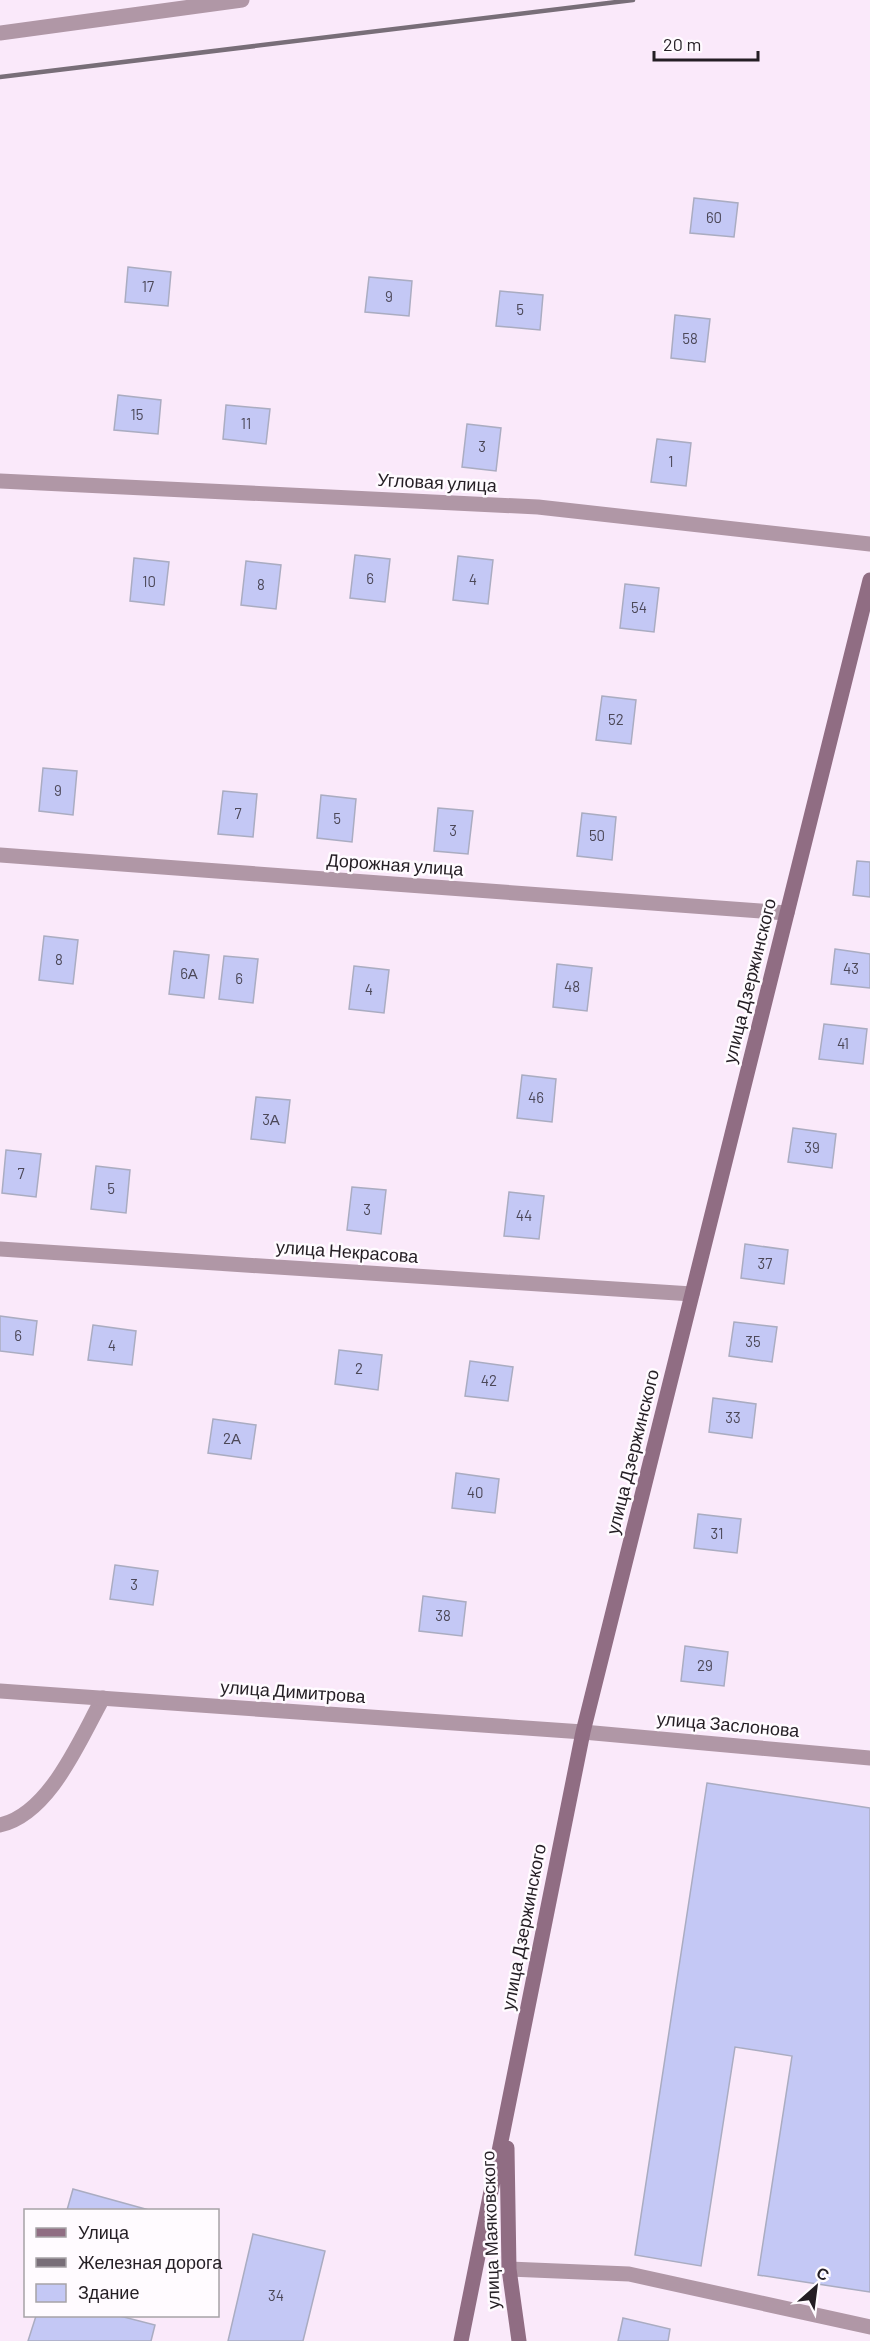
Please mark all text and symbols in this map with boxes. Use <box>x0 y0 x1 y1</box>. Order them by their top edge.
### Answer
scale bar <box>654 24 758 62</box>
text: 20 m <box>663 33 701 55</box>
house number: 60 <box>706 208 722 226</box>
house number: 17 <box>142 277 154 295</box>
house number: 9 <box>385 287 393 305</box>
house number: 5 <box>516 300 524 318</box>
house number: 58 <box>682 329 698 347</box>
house number: 15 <box>131 405 143 423</box>
house number: 11 <box>241 414 251 432</box>
house number: 3 <box>478 437 486 455</box>
house number: 1 <box>668 452 674 470</box>
street label: Угловая улица <box>377 468 498 496</box>
house number: 6 <box>366 569 374 587</box>
house number: 4 <box>469 570 477 588</box>
house number: 10 <box>142 572 156 590</box>
house number: 8 <box>257 575 265 593</box>
house number: 54 <box>631 598 647 616</box>
house number: 52 <box>608 710 624 728</box>
house number: 9 <box>54 781 62 799</box>
house number: 7 <box>234 804 242 822</box>
house number: 5 <box>333 809 341 827</box>
house number: 3 <box>449 821 457 839</box>
house number: 50 <box>589 826 605 844</box>
street label: Дорожная улица <box>326 848 465 880</box>
street label: улица Дзержинского <box>718 896 780 1066</box>
house number: 8 <box>55 950 63 968</box>
house number: 43 <box>843 959 859 977</box>
house number: 6А <box>180 964 198 982</box>
house number: 6 <box>235 969 243 987</box>
house number: 48 <box>564 977 580 995</box>
house number: 4 <box>365 980 373 998</box>
house number: 41 <box>837 1034 849 1052</box>
house number: 46 <box>528 1088 544 1106</box>
house number: 3А <box>262 1110 280 1128</box>
house number: 39 <box>804 1138 820 1156</box>
house number: 7 <box>17 1164 25 1182</box>
house number: 5 <box>107 1179 115 1197</box>
house number: 3 <box>363 1200 371 1218</box>
house number: 44 <box>516 1206 532 1224</box>
street label: улица Некрасова <box>275 1235 420 1267</box>
house number: 37 <box>758 1254 772 1272</box>
house number: 6 <box>14 1326 22 1344</box>
house number: 35 <box>745 1332 761 1350</box>
house number: 4 <box>108 1336 116 1354</box>
house number: 2 <box>355 1359 363 1377</box>
street label: улица Дзержинского <box>601 1367 663 1537</box>
house number: 42 <box>481 1371 497 1389</box>
house number: 33 <box>725 1408 741 1426</box>
house number: 2А <box>223 1429 241 1447</box>
house number: 40 <box>467 1483 483 1501</box>
house number: 31 <box>711 1524 723 1542</box>
house number: 3 <box>130 1575 138 1593</box>
house number: 38 <box>435 1606 451 1624</box>
house number: 29 <box>697 1656 713 1674</box>
street label: улица Димитрова <box>220 1675 367 1707</box>
street label: улица Заслонова <box>656 1707 801 1741</box>
street label: улица Дзержинского <box>496 1842 550 2012</box>
street label: улица Маяковского <box>476 2150 504 2310</box>
legend <box>24 2209 219 2317</box>
text: Улица <box>78 2221 130 2243</box>
text: Железная дорога <box>78 2251 223 2273</box>
north arrow <box>786 2257 846 2317</box>
text: С <box>814 2262 833 2285</box>
text: Здание <box>78 2281 139 2303</box>
house number: 34 <box>268 2286 284 2304</box>

